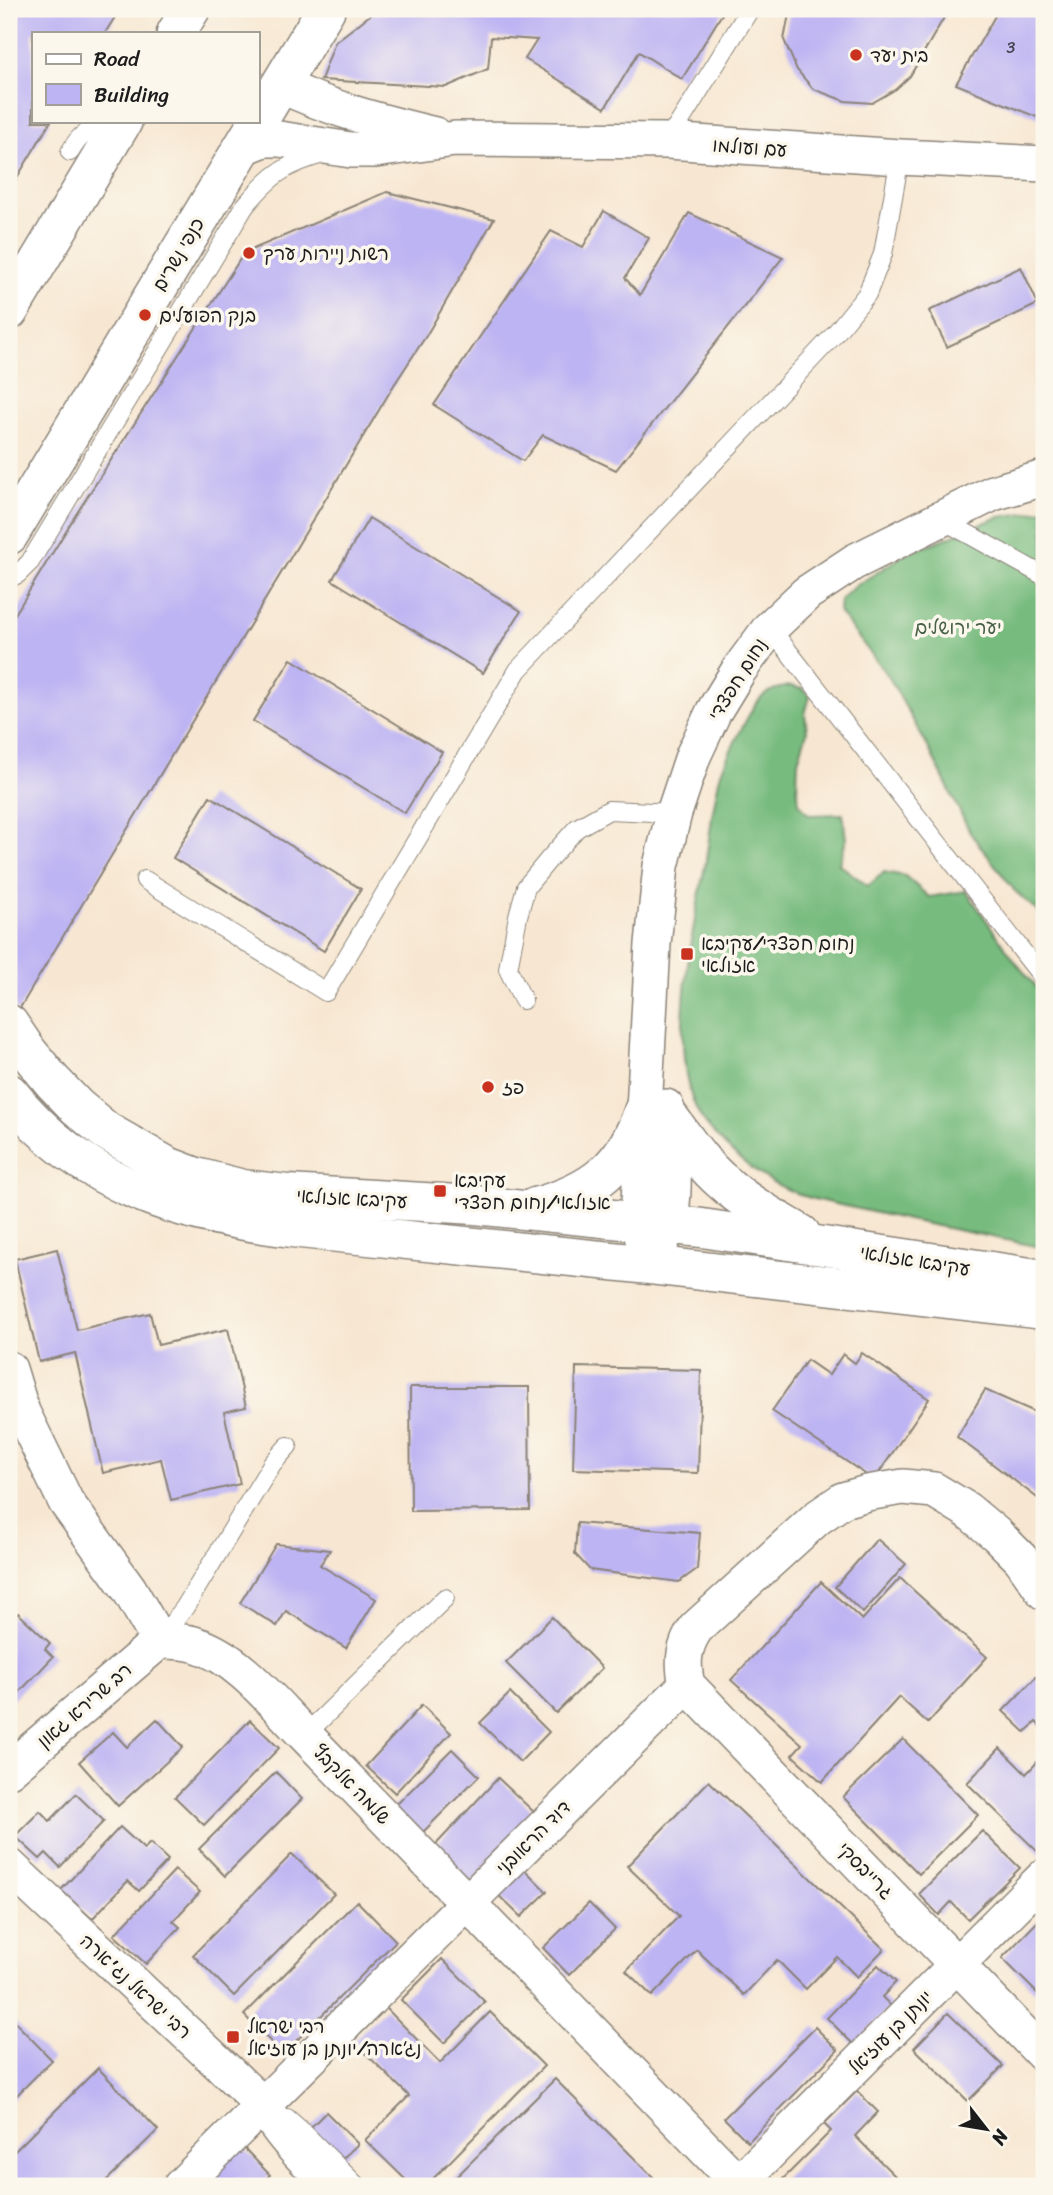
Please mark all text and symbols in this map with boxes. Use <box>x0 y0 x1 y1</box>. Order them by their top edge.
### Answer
legend <box>32 32 259 122</box>
house number: 3 <box>1007 33 1016 62</box>
place label: בית יעד <box>870 39 929 72</box>
text: Road <box>94 40 141 78</box>
marker: בית יעד <box>848 47 864 63</box>
text: Building <box>94 76 170 114</box>
street label: עם ועולמו <box>711 128 789 167</box>
street label: כנפי נשרים <box>143 211 214 298</box>
place label: רשות ניירות ערך <box>263 237 389 270</box>
marker: רשות ניירות ערך <box>241 245 257 261</box>
place label: בנק הפועלים <box>159 299 256 332</box>
marker: בנק הפועלים <box>137 307 153 323</box>
park label: יער ירושלים <box>914 611 1002 644</box>
street label: נחום חפצדי <box>699 631 776 727</box>
place label: נחום חפצדי/עקיבא אזולאי <box>701 927 855 982</box>
marker: נחום חפצדי/עקיבא אזולאי <box>679 946 695 962</box>
place label: פז <box>502 1071 524 1104</box>
marker: פז <box>480 1079 496 1095</box>
place label: עקיבא אזולאי/נחום חפצדי <box>454 1164 610 1219</box>
street label: עקיבא אזולאי <box>296 1179 409 1218</box>
marker: עקיבא אזולאי/נחום חפצדי <box>432 1183 448 1199</box>
street label: עקיבא אזולאי <box>857 1235 973 1286</box>
street label: רב שרירא גאון <box>29 1654 140 1756</box>
street label: שלמה אלקבץ <box>304 1736 399 1833</box>
street label: דוד הראובני <box>488 1792 579 1883</box>
street label: גרייבסקי <box>829 1834 902 1907</box>
street label: רבי ישראל נג'ארה <box>72 1925 199 2047</box>
street label: יונתן בן עוזיאל <box>840 1982 941 2083</box>
place label: רבי ישראל נג׳ארה/יונתן בן עוזיאל <box>247 2010 422 2065</box>
marker: רבי ישראל נג׳ארה/יונתן בן עוזיאל <box>225 2029 241 2045</box>
north arrow <box>951 2094 1021 2164</box>
text: N <box>982 2122 1018 2152</box>

